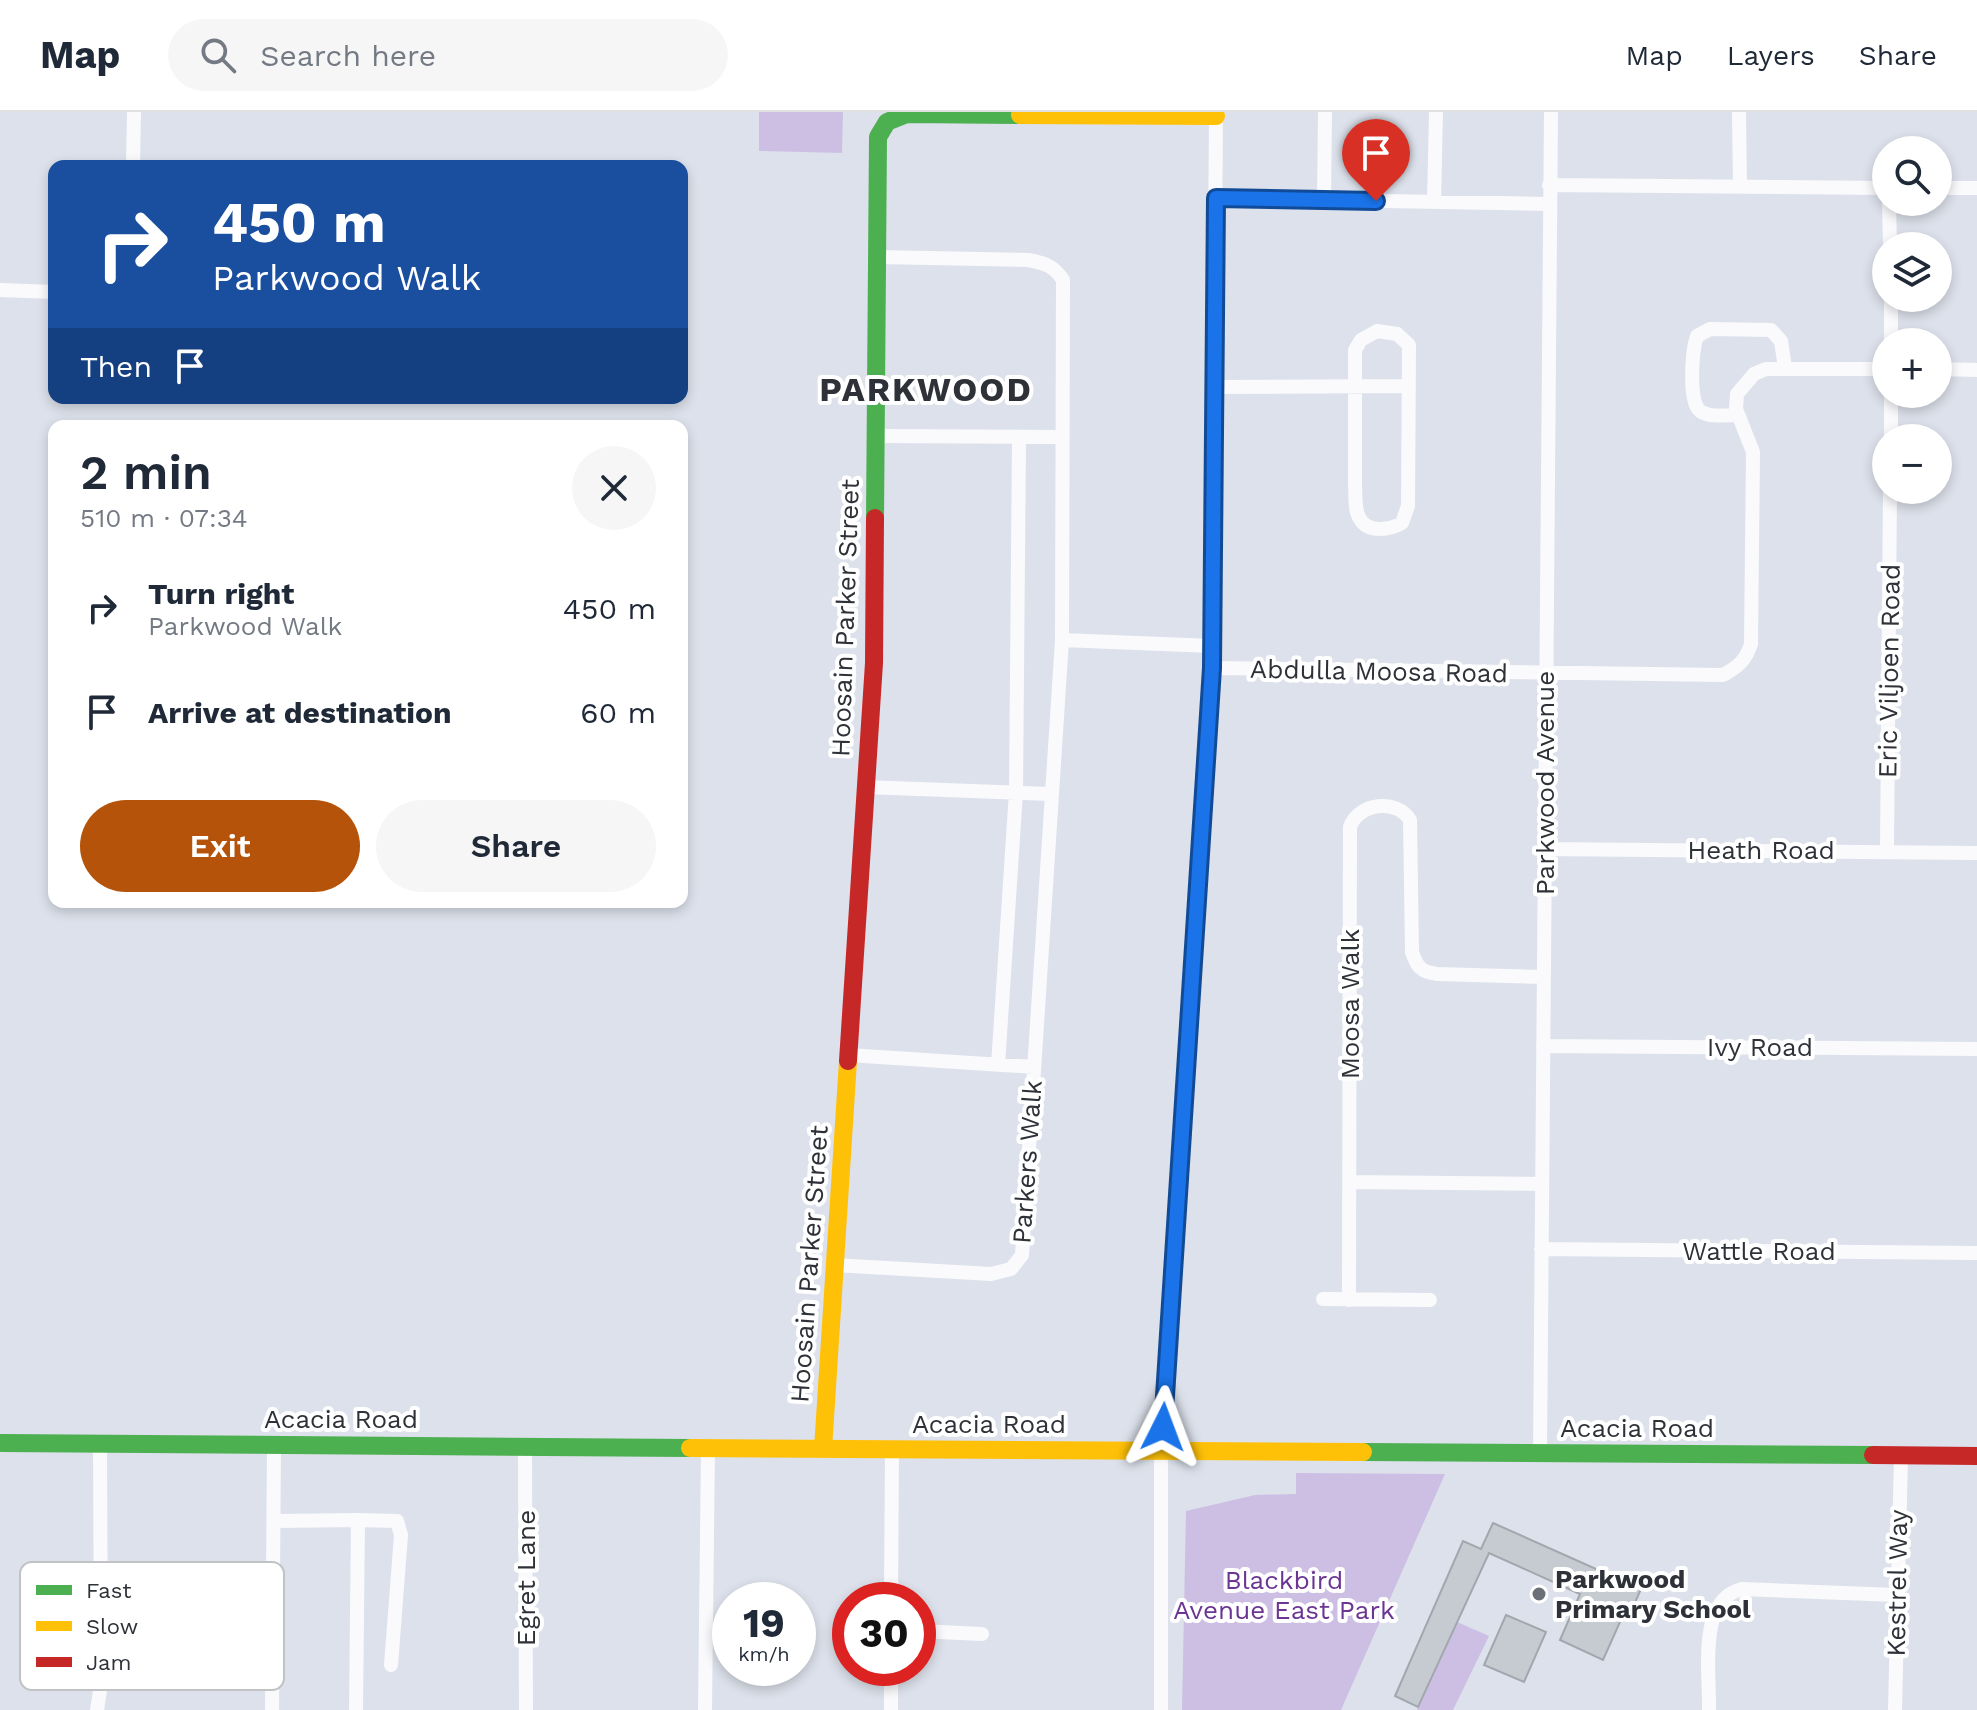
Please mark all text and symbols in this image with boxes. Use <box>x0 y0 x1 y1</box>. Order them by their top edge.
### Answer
search box <box>168 19 728 91</box>
text: Map <box>40 33 120 77</box>
icon: search <box>196 33 240 77</box>
text: Search here <box>260 38 436 73</box>
text: Map <box>1626 39 1683 72</box>
text: Layers <box>1727 39 1815 72</box>
text: Share <box>1859 39 1937 72</box>
pin <box>1342 119 1410 201</box>
icon: arrive <box>1354 131 1398 175</box>
map controls <box>1872 136 1952 504</box>
button: search <box>1872 136 1952 216</box>
text: 450 m <box>212 190 386 256</box>
icon: right <box>80 192 184 296</box>
button: layers <box>1872 232 1952 312</box>
text: Parkwood Walk <box>212 257 481 299</box>
button: + <box>1872 328 1952 408</box>
icon: arrive <box>168 344 212 388</box>
text: Then <box>80 349 152 384</box>
district label: PARKWOOD <box>819 369 1033 409</box>
button: − <box>1872 424 1952 504</box>
text: 2 min <box>80 444 212 501</box>
button: close <box>572 446 656 530</box>
street label: Hoosain Parker Street <box>825 478 865 757</box>
text: 510 m · 07:34 <box>80 503 248 533</box>
street label: Eric Viljoen Road <box>1872 564 1906 778</box>
text: Turn right <box>148 576 294 611</box>
icon: right <box>80 586 124 630</box>
text: 450 m <box>563 591 656 626</box>
text: Parkwood Walk <box>148 611 342 641</box>
street label: Abdulla Moosa Road <box>1250 654 1508 688</box>
street label: Parkwood Avenue <box>1530 671 1560 895</box>
icon: arrive <box>80 690 124 734</box>
text: Arrive at destination <box>148 695 452 730</box>
text: 60 m <box>580 695 656 730</box>
button: Exit <box>80 800 360 892</box>
button: Share <box>376 800 656 892</box>
street label: Heath Road <box>1687 835 1835 865</box>
street label: Moosa Walk <box>1335 928 1365 1079</box>
street label: Ivy Road <box>1707 1032 1813 1062</box>
street label: Parkers Walk <box>1006 1079 1048 1245</box>
street label: Hoosain Parker Street <box>784 1124 834 1404</box>
street label: Wattle Road <box>1682 1236 1836 1266</box>
position arrow <box>1121 1385 1205 1469</box>
street label: Acacia Road <box>264 1404 418 1434</box>
street label: Acacia Road <box>912 1409 1066 1439</box>
street label: Acacia Road <box>1560 1413 1714 1443</box>
street label: Kestrel Way <box>1881 1508 1913 1657</box>
street label: Egret Lane <box>511 1510 541 1646</box>
legend <box>20 1562 284 1690</box>
place label: Parkwood Primary School <box>1555 1564 1751 1624</box>
park label: Blackbird Avenue East Park <box>1173 1565 1395 1625</box>
text: Fast <box>86 1578 132 1603</box>
speed limit sign: 30 <box>832 1582 936 1686</box>
marker: Parkwood Primary School <box>1530 1585 1548 1603</box>
text: 19 <box>743 1600 785 1647</box>
text: Slow <box>86 1614 138 1639</box>
text: km/h <box>738 1642 790 1666</box>
text: Jam <box>86 1650 131 1675</box>

